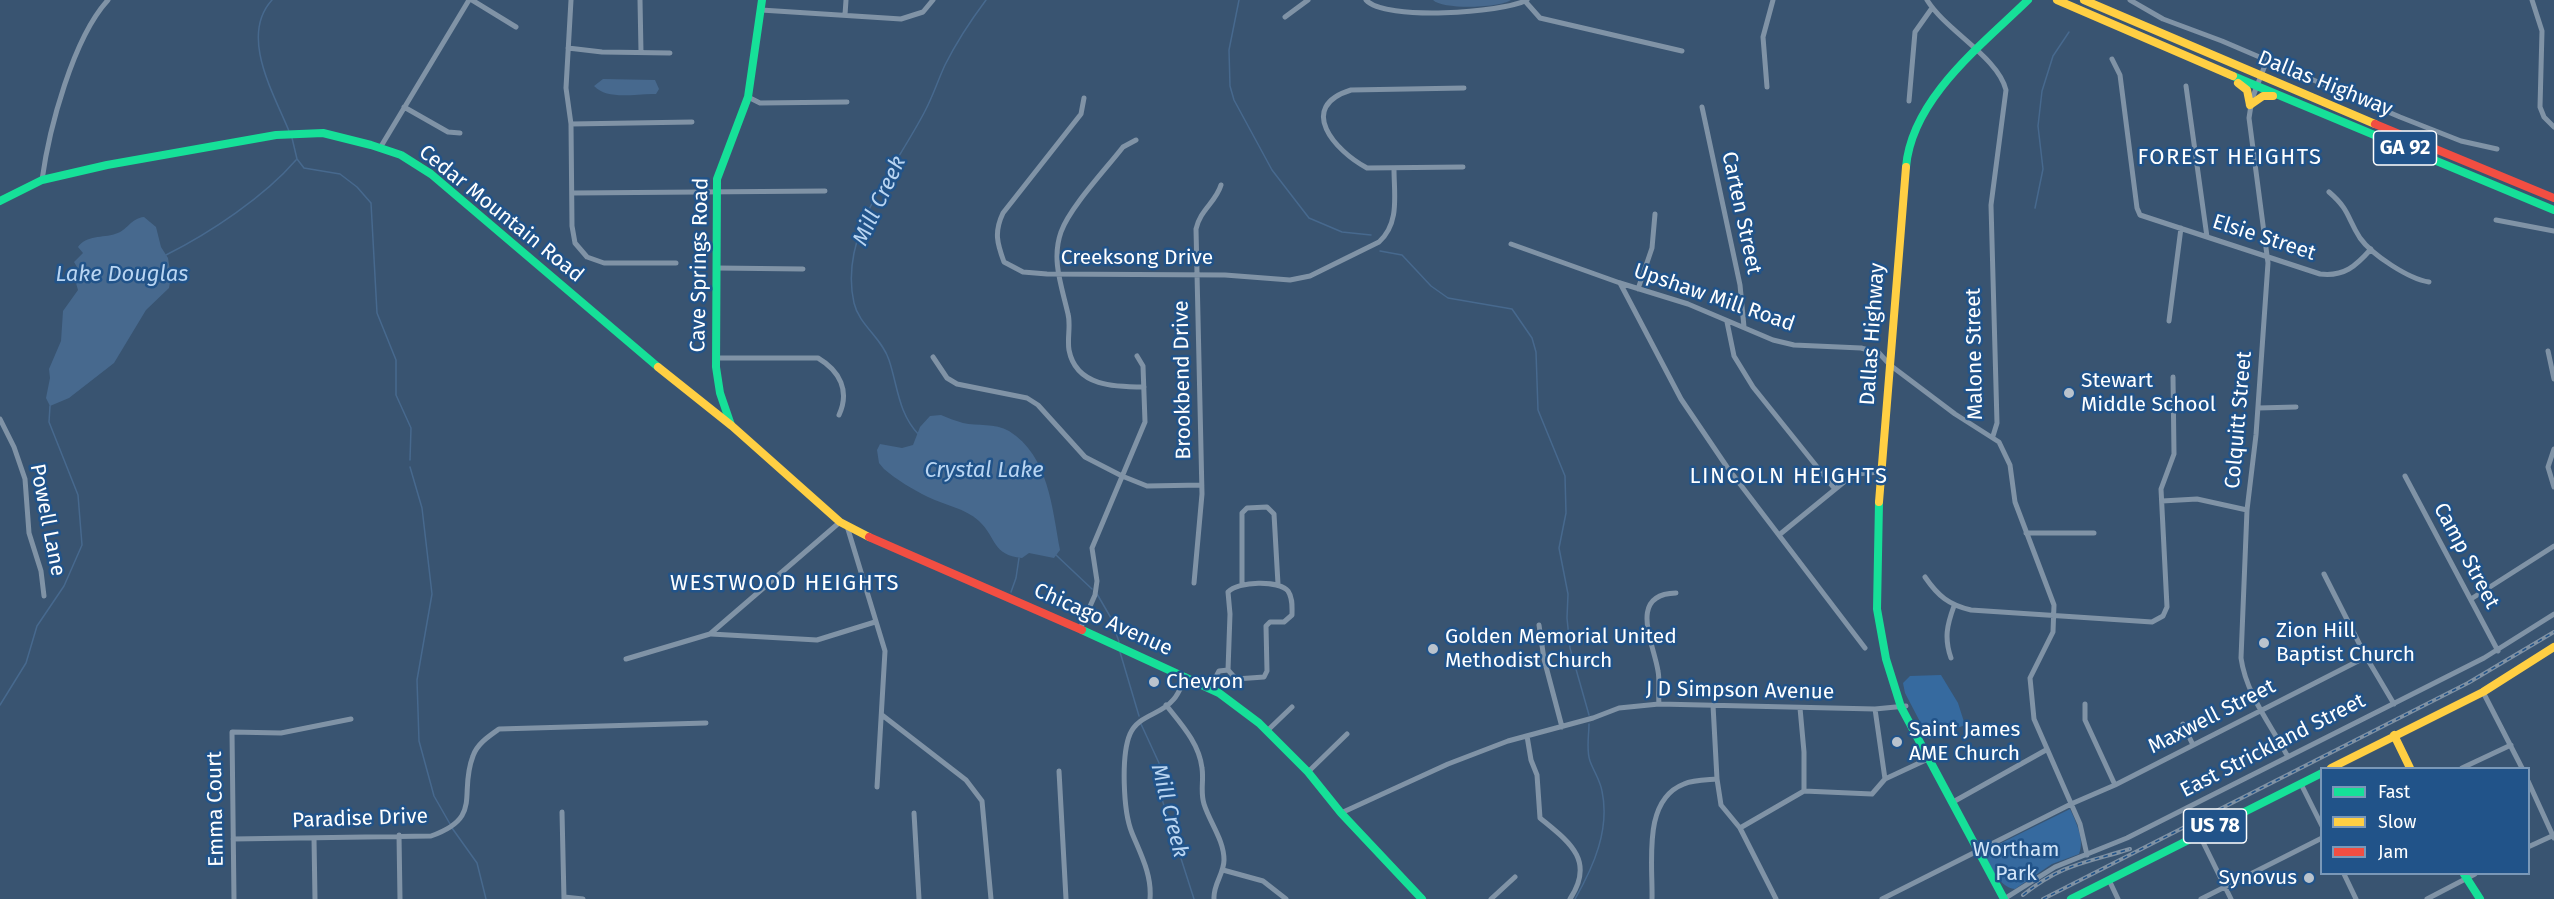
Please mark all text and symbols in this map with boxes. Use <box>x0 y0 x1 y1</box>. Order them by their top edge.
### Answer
street label: Dallas Highway <box>2254 46 2396 122</box>
road number: GA 92 <box>2374 131 2436 165</box>
street label: Cedar Mountain Road <box>414 140 588 288</box>
district label: FOREST HEIGHTS <box>2137 145 2323 171</box>
street label: Carten Street <box>1716 149 1766 277</box>
water label: Mill Creek <box>848 152 912 250</box>
street label: Cave Springs Road <box>686 177 714 353</box>
street label: Elsie Street <box>2209 209 2319 267</box>
street label: Creeksong Drive <box>1061 245 1213 271</box>
street label: Upshaw Mill Road <box>1630 259 1798 337</box>
water label: Lake Douglas <box>56 262 188 288</box>
street label: Dallas Highway <box>1855 262 1891 406</box>
street label: Malone Street <box>1961 288 1989 420</box>
street label: Brookbend Drive <box>1169 300 1197 460</box>
street label: Colquitt Street <box>2220 350 2258 490</box>
place label: Stewart Middle School <box>2081 368 2216 418</box>
marker: Stewart Middle School <box>2062 386 2076 400</box>
water label: Crystal Lake <box>924 458 1044 484</box>
street label: Powell Lane <box>24 462 70 578</box>
district label: LINCOLN HEIGHTS <box>1690 464 1888 490</box>
street label: Camp Street <box>2428 499 2504 613</box>
district label: WESTWOOD HEIGHTS <box>670 571 900 597</box>
street label: Chicago Avenue <box>1030 578 1176 662</box>
place label: Zion Hill Baptist Church <box>2276 618 2415 668</box>
place label: Golden Memorial United Methodist Church <box>1445 624 1677 674</box>
marker: Zion Hill Baptist Church <box>2257 636 2271 650</box>
marker: Golden Memorial United Methodist Church <box>1426 642 1440 656</box>
place label: Chevron <box>1166 669 1244 695</box>
street label: Maxwell Street <box>2144 674 2280 760</box>
marker: Chevron <box>1147 675 1161 689</box>
street label: J D Simpson Avenue <box>1646 677 1834 705</box>
street label: East Strickland Street <box>2176 688 2370 804</box>
place label: Saint James AME Church <box>1909 717 2020 767</box>
marker: Saint James AME Church <box>1890 735 1904 749</box>
street label: Emma Court <box>202 751 230 867</box>
water label: Mill Creek <box>1145 761 1193 861</box>
legend <box>2320 767 2530 875</box>
text: Fast <box>2378 781 2410 803</box>
street label: Paradise Drive <box>292 804 428 834</box>
road number: US 78 <box>2184 809 2246 843</box>
text: Slow <box>2378 811 2416 833</box>
park label: Wortham Park <box>1973 837 2059 887</box>
text: Jam <box>2378 841 2409 863</box>
place label: Synovus <box>2219 865 2297 891</box>
marker: Synovus <box>2302 871 2316 885</box>

